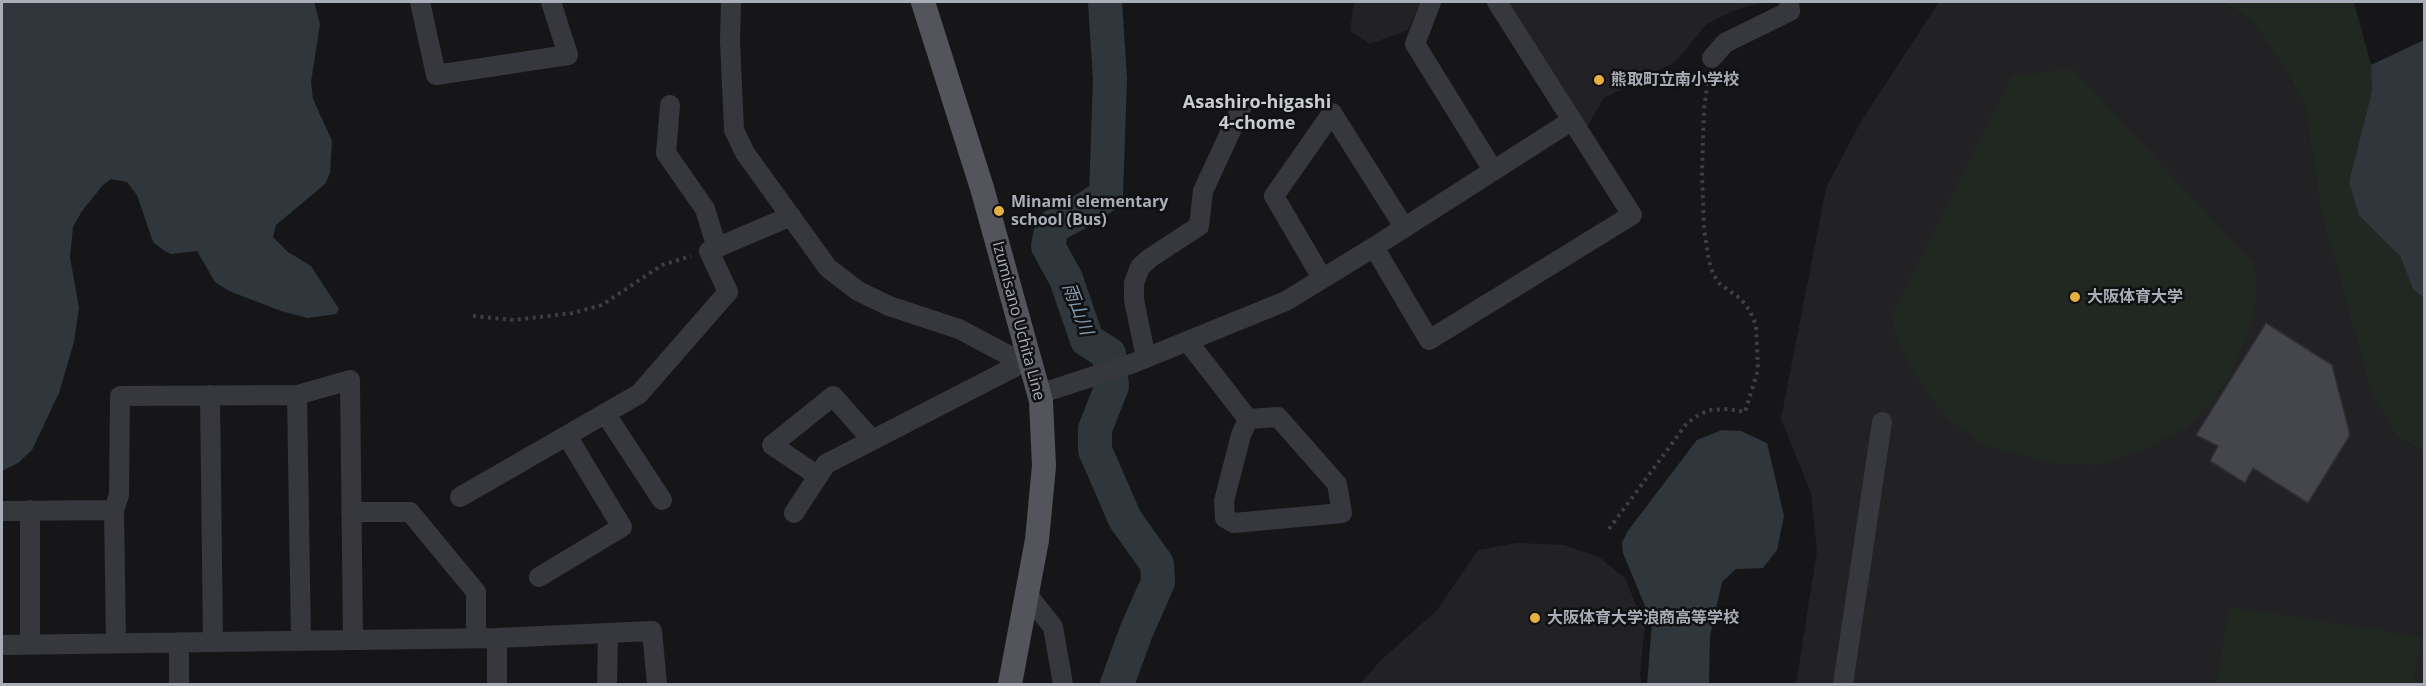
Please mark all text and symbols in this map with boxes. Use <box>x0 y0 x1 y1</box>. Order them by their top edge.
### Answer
place label: 熊取町立南小学校 <box>1611 70 1739 90</box>
marker: 熊取町立南小学校 <box>1592 73 1606 87</box>
district label: Asashiro-higashi 4-chome <box>1183 92 1331 134</box>
place label: Minami elementary school (Bus) <box>1011 192 1168 230</box>
marker: Minami elementary school (Bus) <box>992 204 1006 218</box>
street label: Izumisano Uchita Line <box>988 239 1048 403</box>
water label: 雨山川 <box>1057 280 1097 338</box>
place label: 大阪体育大学 <box>2087 287 2183 307</box>
marker: 大阪体育大学 <box>2068 290 2082 304</box>
place label: 大阪体育大学浪商高等学校 <box>1547 608 1739 628</box>
marker: 大阪体育大学浪商高等学校 <box>1528 611 1542 625</box>

